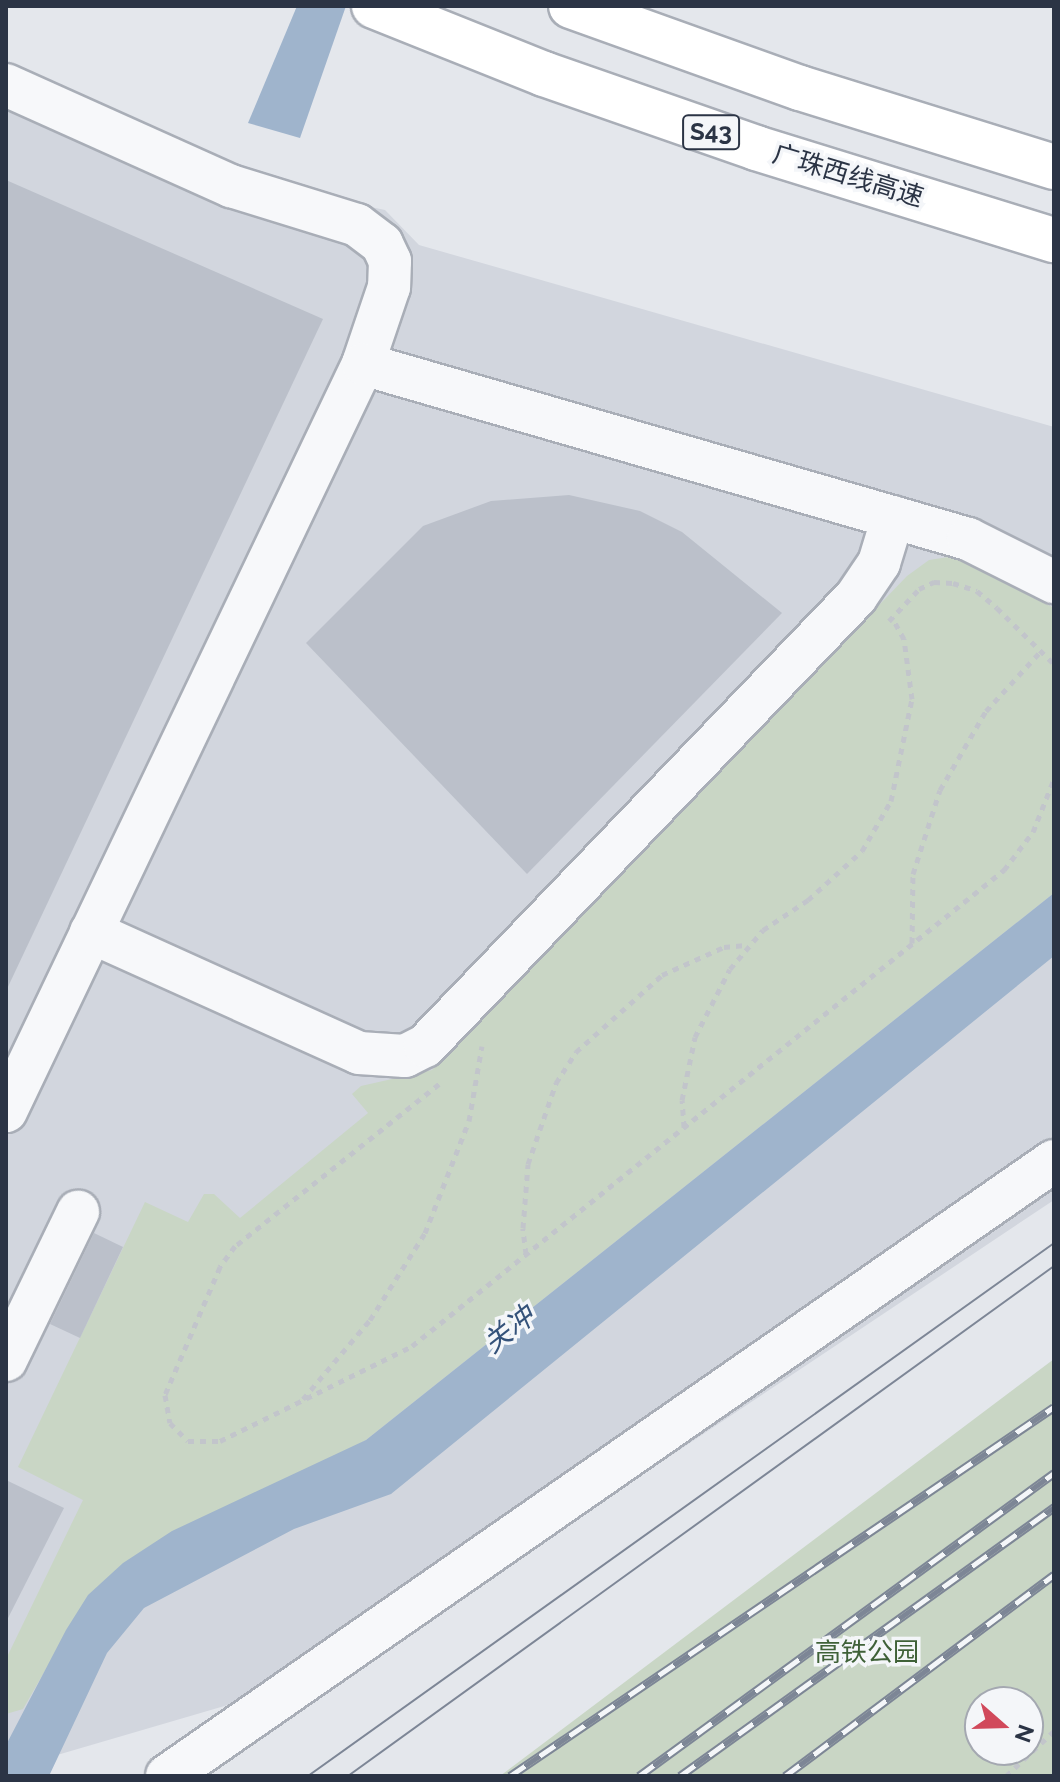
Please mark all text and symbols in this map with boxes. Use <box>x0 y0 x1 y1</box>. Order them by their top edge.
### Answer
road number: S43 <box>681 112 741 152</box>
street label: 广珠西线高速 <box>769 138 927 214</box>
water label: 关冲 <box>477 1300 541 1360</box>
park label: 高铁公园 <box>815 1637 919 1669</box>
north arrow <box>964 1686 1044 1766</box>
text: N <box>1010 1721 1040 1746</box>

